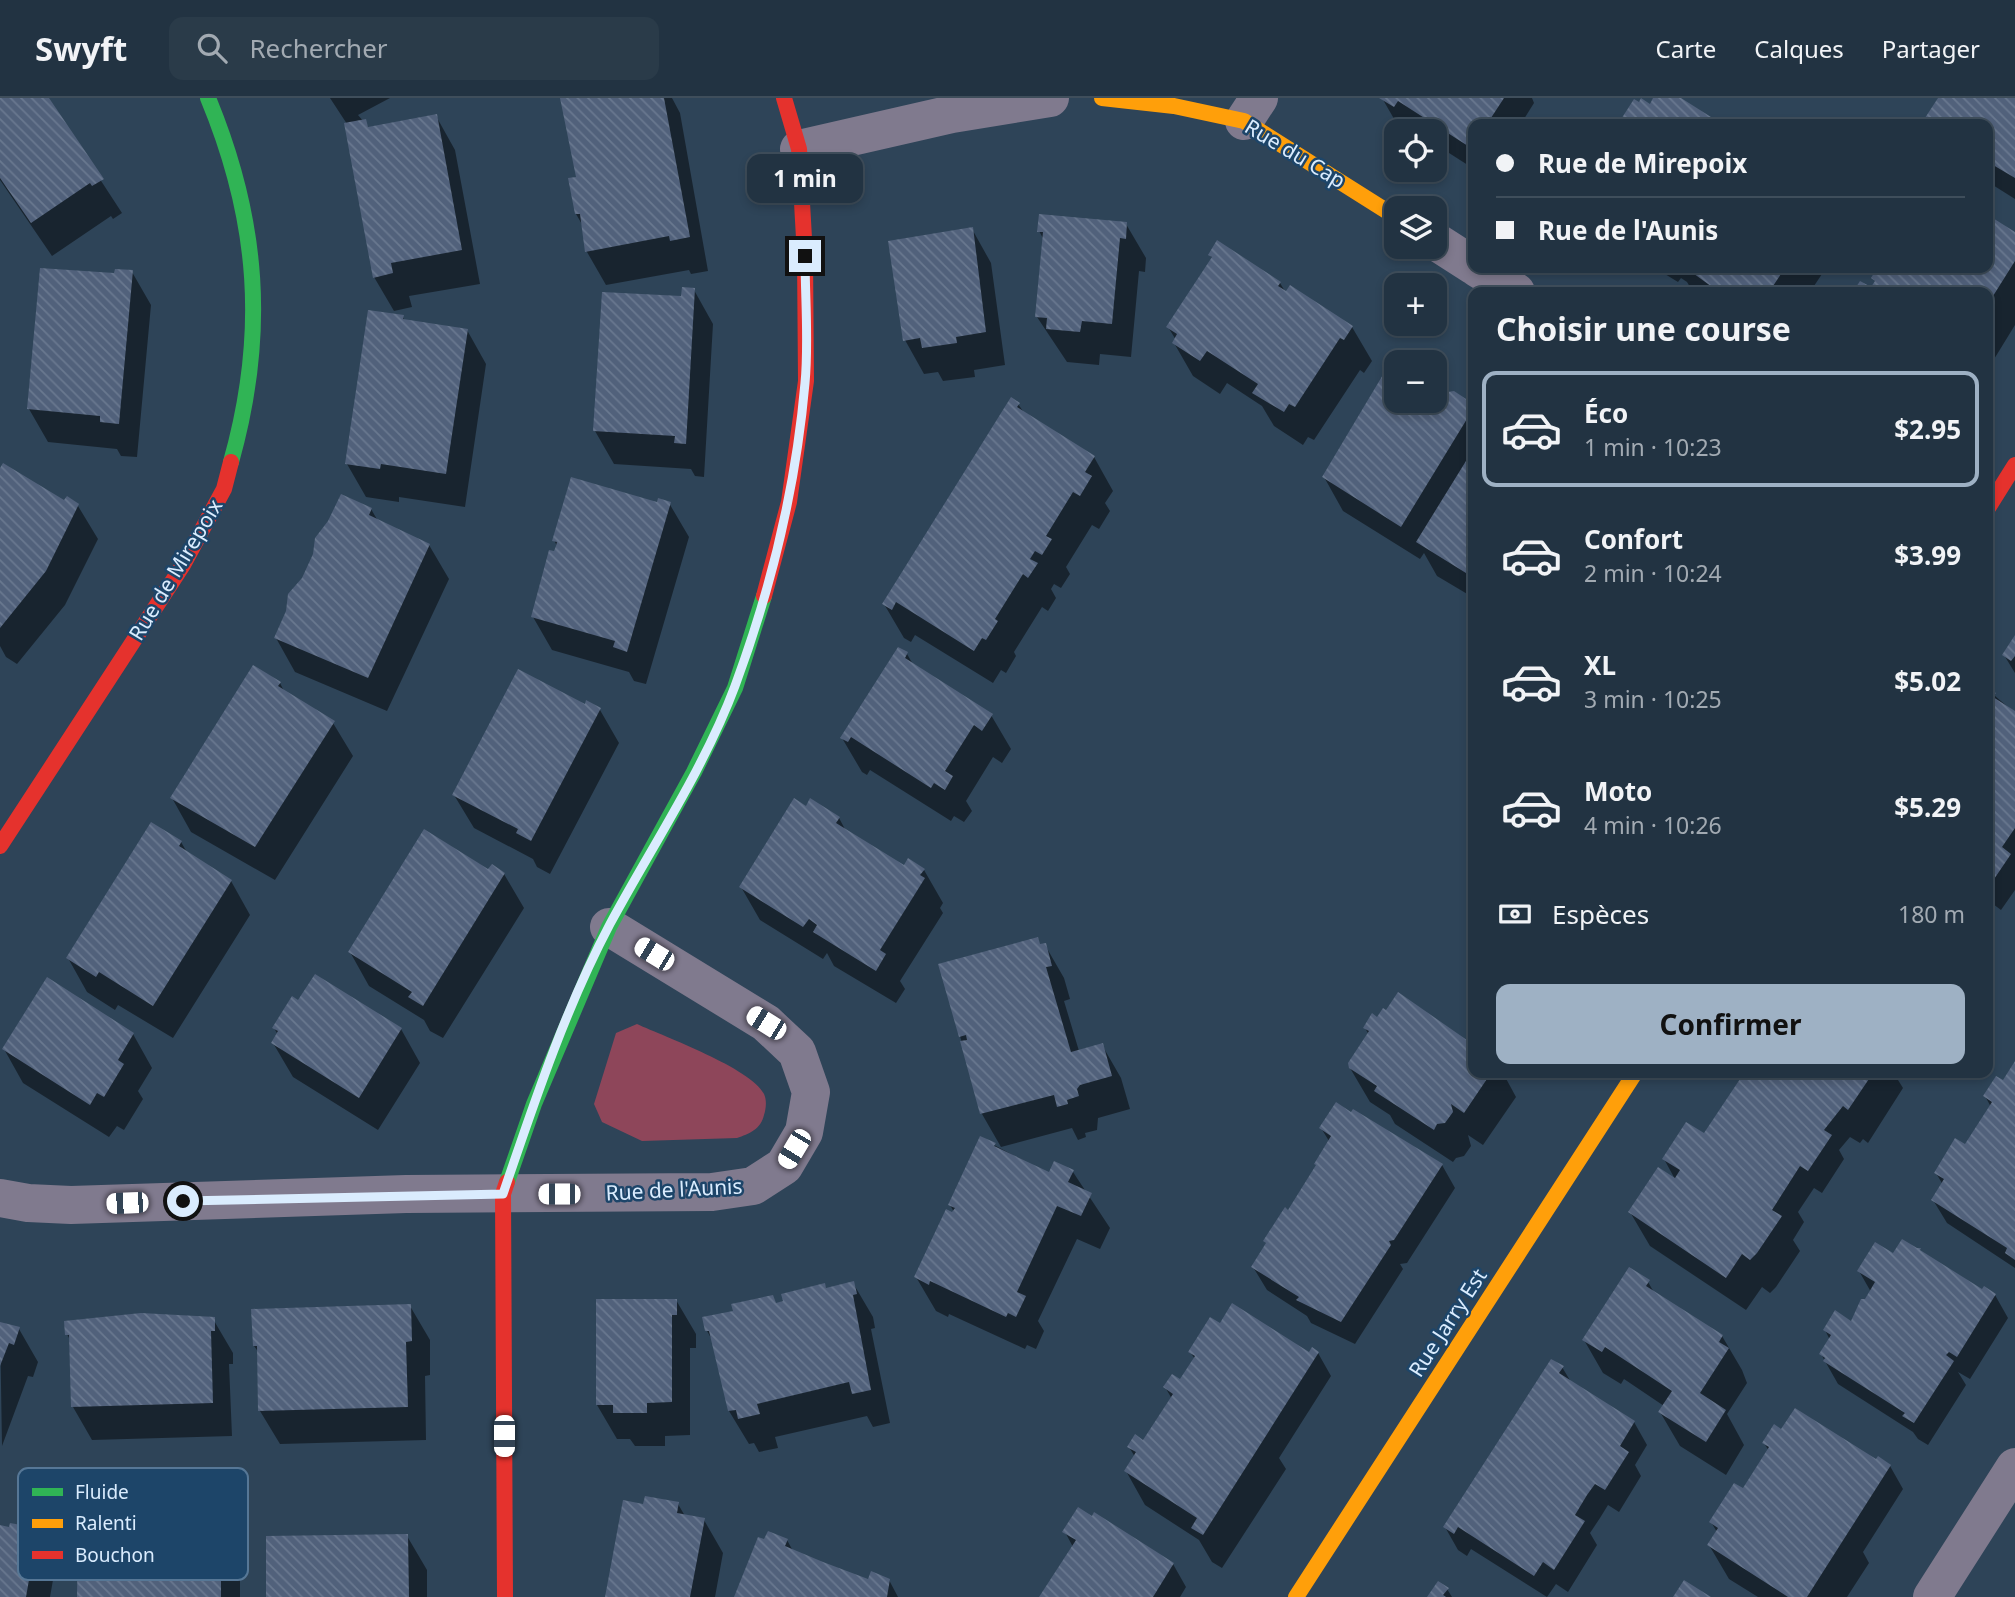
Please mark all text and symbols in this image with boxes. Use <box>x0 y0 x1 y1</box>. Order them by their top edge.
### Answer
search box <box>169 17 659 80</box>
text: Swyft <box>35 26 127 71</box>
icon: search <box>193 29 231 67</box>
text: Rechercher <box>249 30 388 66</box>
text: Carte <box>1656 32 1716 65</box>
text: Calques <box>1754 32 1844 65</box>
text: Partager <box>1882 32 1980 65</box>
street label: Rue du Cap <box>1240 112 1351 194</box>
map controls <box>1384 119 1447 413</box>
button: locate <box>1384 119 1447 182</box>
text: Rue de Mirepoix <box>1538 145 1747 181</box>
callout: 1 min <box>747 155 863 204</box>
text: 1 min <box>773 162 837 194</box>
button: layers <box>1384 196 1447 259</box>
text: Rue de l'Aunis <box>1538 212 1718 248</box>
route end <box>789 240 821 272</box>
button: + <box>1384 273 1447 336</box>
text: Choisir une course <box>1496 307 1791 350</box>
button: − <box>1384 350 1447 413</box>
text: Éco <box>1584 395 1628 431</box>
icon: car <box>1500 398 1563 461</box>
text: $2.95 <box>1894 411 1961 447</box>
text: 1 min · 10:23 <box>1584 431 1722 463</box>
street label: Rue de Mirepoix <box>122 494 228 645</box>
text: Confort <box>1584 521 1683 557</box>
icon: car <box>1500 524 1563 587</box>
text: $3.99 <box>1894 537 1961 573</box>
text: 2 min · 10:24 <box>1584 557 1722 589</box>
text: XL <box>1584 647 1616 683</box>
icon: car <box>1500 650 1563 713</box>
text: $5.02 <box>1894 663 1961 699</box>
text: 3 min · 10:25 <box>1584 683 1722 715</box>
text: Moto <box>1584 773 1652 809</box>
icon: car <box>1500 776 1563 839</box>
text: $5.29 <box>1894 789 1961 825</box>
text: 4 min · 10:26 <box>1584 809 1722 841</box>
icon: cash <box>1496 895 1534 933</box>
text: Espèces <box>1552 896 1649 932</box>
text: 180 m <box>1898 898 1965 930</box>
car <box>631 934 678 974</box>
button: Confirmer <box>1496 984 1965 1064</box>
car <box>743 1003 790 1043</box>
car <box>775 1126 814 1172</box>
street label: Rue de l'Aunis <box>605 1171 743 1207</box>
car <box>539 1184 581 1205</box>
route start <box>167 1185 199 1217</box>
car <box>106 1192 149 1214</box>
street label: Rue Jarry Est <box>1402 1263 1493 1382</box>
car <box>494 1415 515 1457</box>
legend <box>18 1468 248 1580</box>
text: Fluide <box>75 1479 129 1505</box>
text: Ralenti <box>75 1510 137 1536</box>
text: Bouchon <box>75 1542 155 1568</box>

